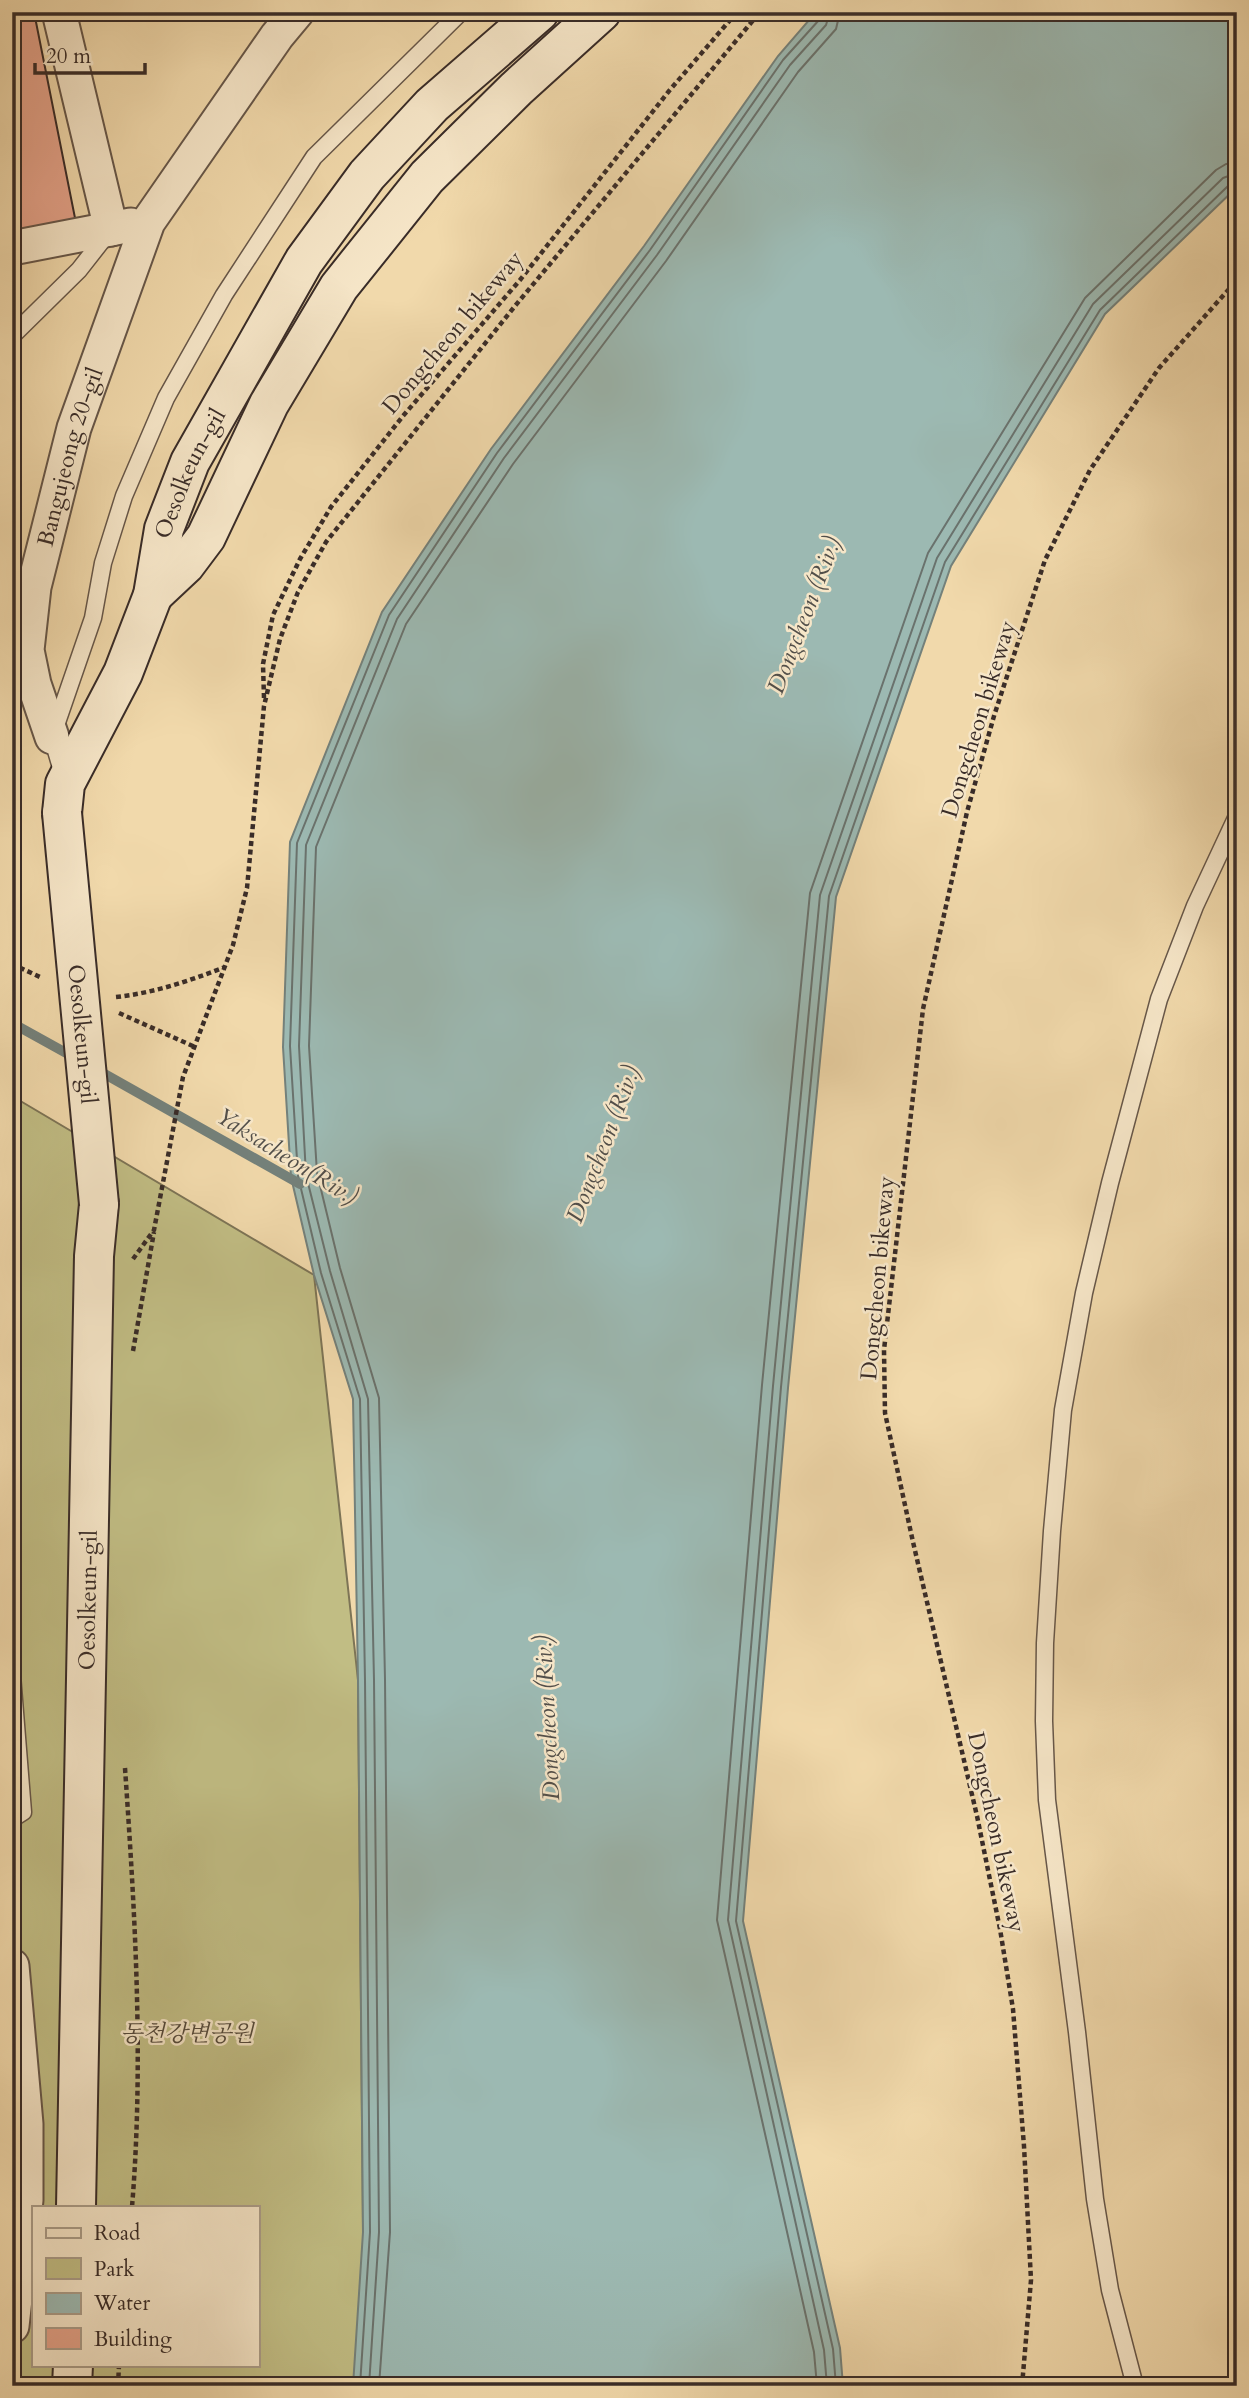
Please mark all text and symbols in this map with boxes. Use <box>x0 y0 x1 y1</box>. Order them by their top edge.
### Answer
scale bar <box>35 32 145 76</box>
text: 20 m <box>46 42 91 71</box>
street label: Dongcheon bikeway <box>375 244 530 421</box>
street label: Bangujeong 20-gil <box>30 363 111 550</box>
street label: Oesolkeun-gil <box>147 403 233 543</box>
water label: Dongcheon (Riv.) <box>759 532 850 698</box>
street label: Dongcheon bikeway <box>934 617 1023 821</box>
street label: Oesolkeun-gil <box>60 963 104 1106</box>
water label: Dongcheon (Riv.) <box>558 1061 649 1227</box>
water label: Yaksacheon(Riv.) <box>210 1100 364 1213</box>
street label: Dongcheon bikeway <box>853 1175 902 1381</box>
street label: Oesolkeun-gil <box>71 1530 105 1671</box>
water label: Dongcheon (Riv.) <box>527 1634 568 1802</box>
street label: Dongcheon bikeway <box>960 1729 1033 1935</box>
park label: 동천강변공원 <box>120 2018 255 2049</box>
legend <box>32 2206 259 2366</box>
text: Road <box>94 2219 140 2248</box>
text: Park <box>94 2255 135 2284</box>
text: Water <box>93 2289 150 2318</box>
text: Building <box>94 2325 172 2354</box>

